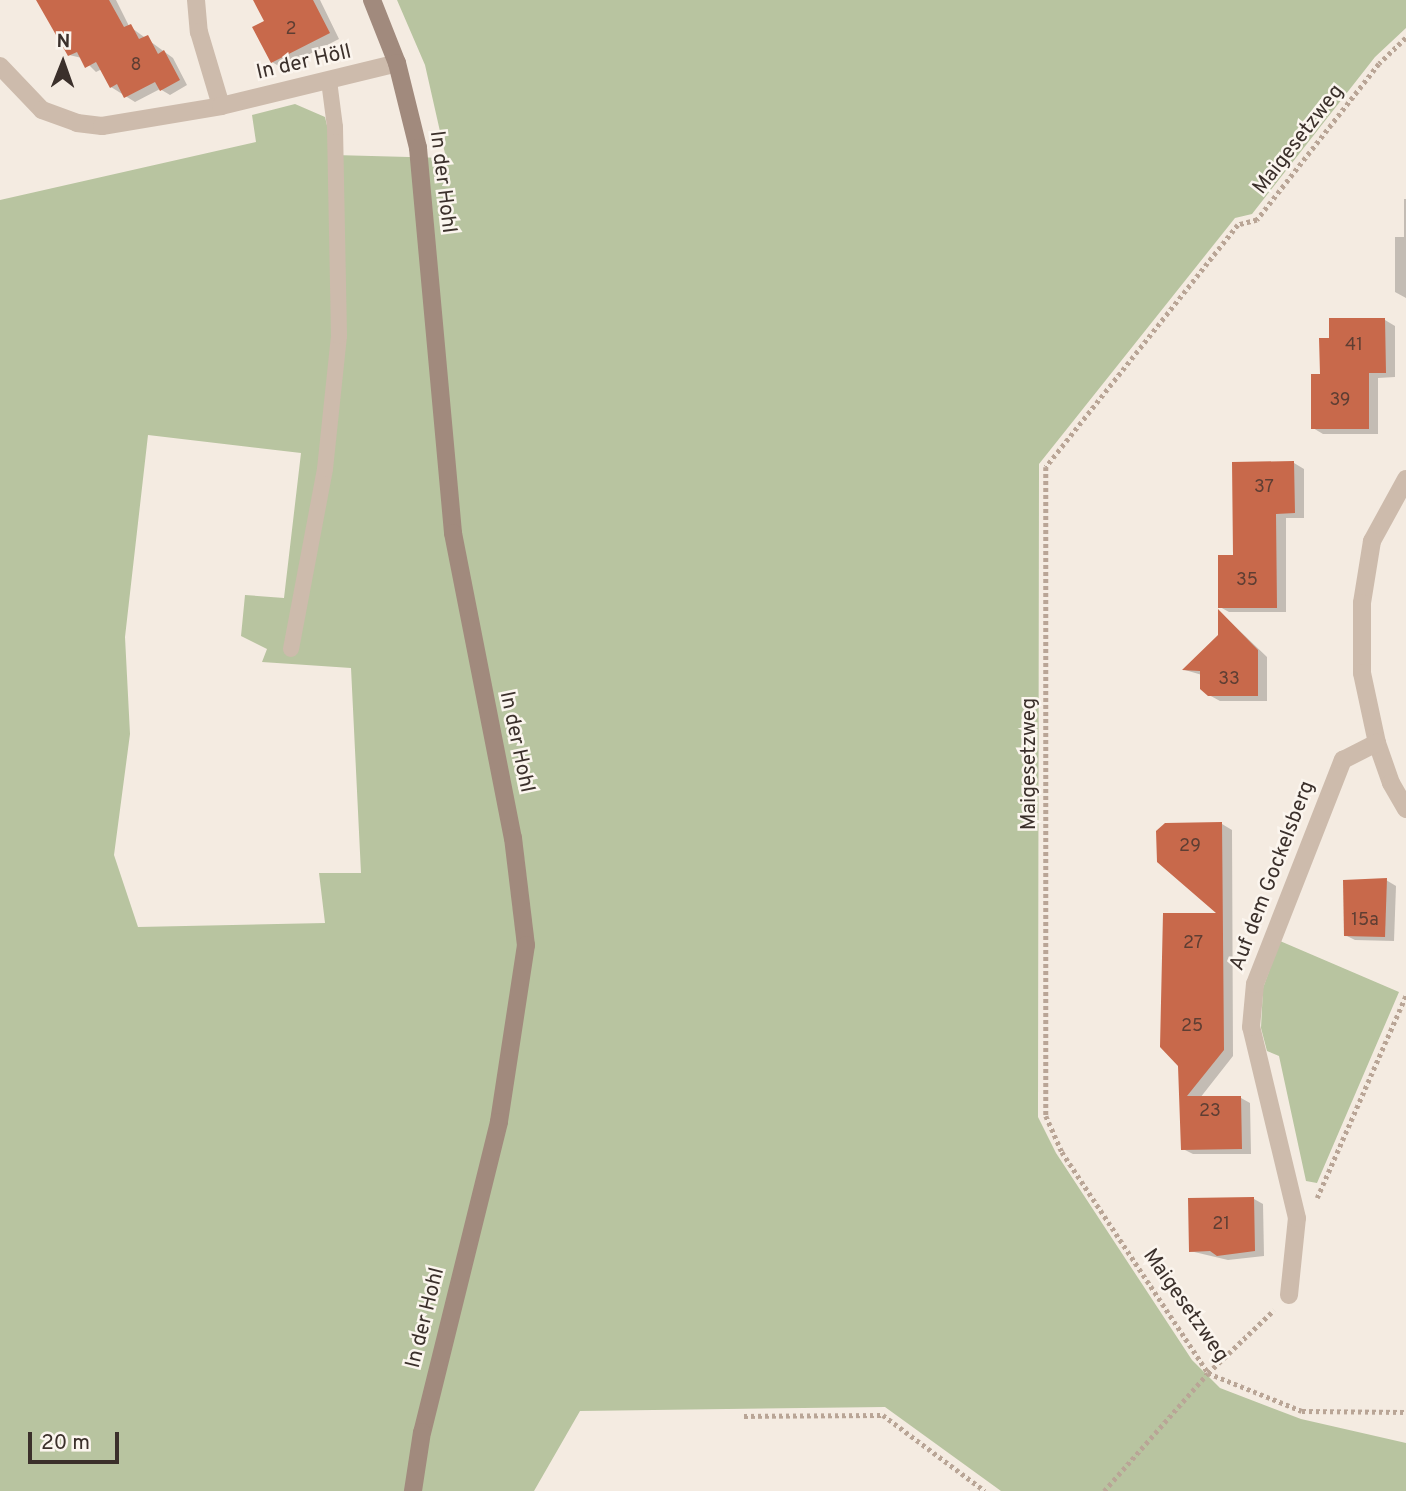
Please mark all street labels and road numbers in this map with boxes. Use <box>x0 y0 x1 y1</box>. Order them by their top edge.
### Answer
street label: In der Höll <box>254 40 354 86</box>
street label: Maigesetzweg <box>1248 80 1350 200</box>
street label: In der Hohl <box>423 129 461 235</box>
street label: In der Hohl <box>493 689 539 795</box>
street label: Maigesetzweg <box>1017 698 1043 830</box>
street label: Auf dem Gockelsberg <box>1225 778 1321 974</box>
street label: Maigesetzweg <box>1137 1244 1233 1368</box>
street label: In der Hohl <box>401 1265 451 1371</box>

